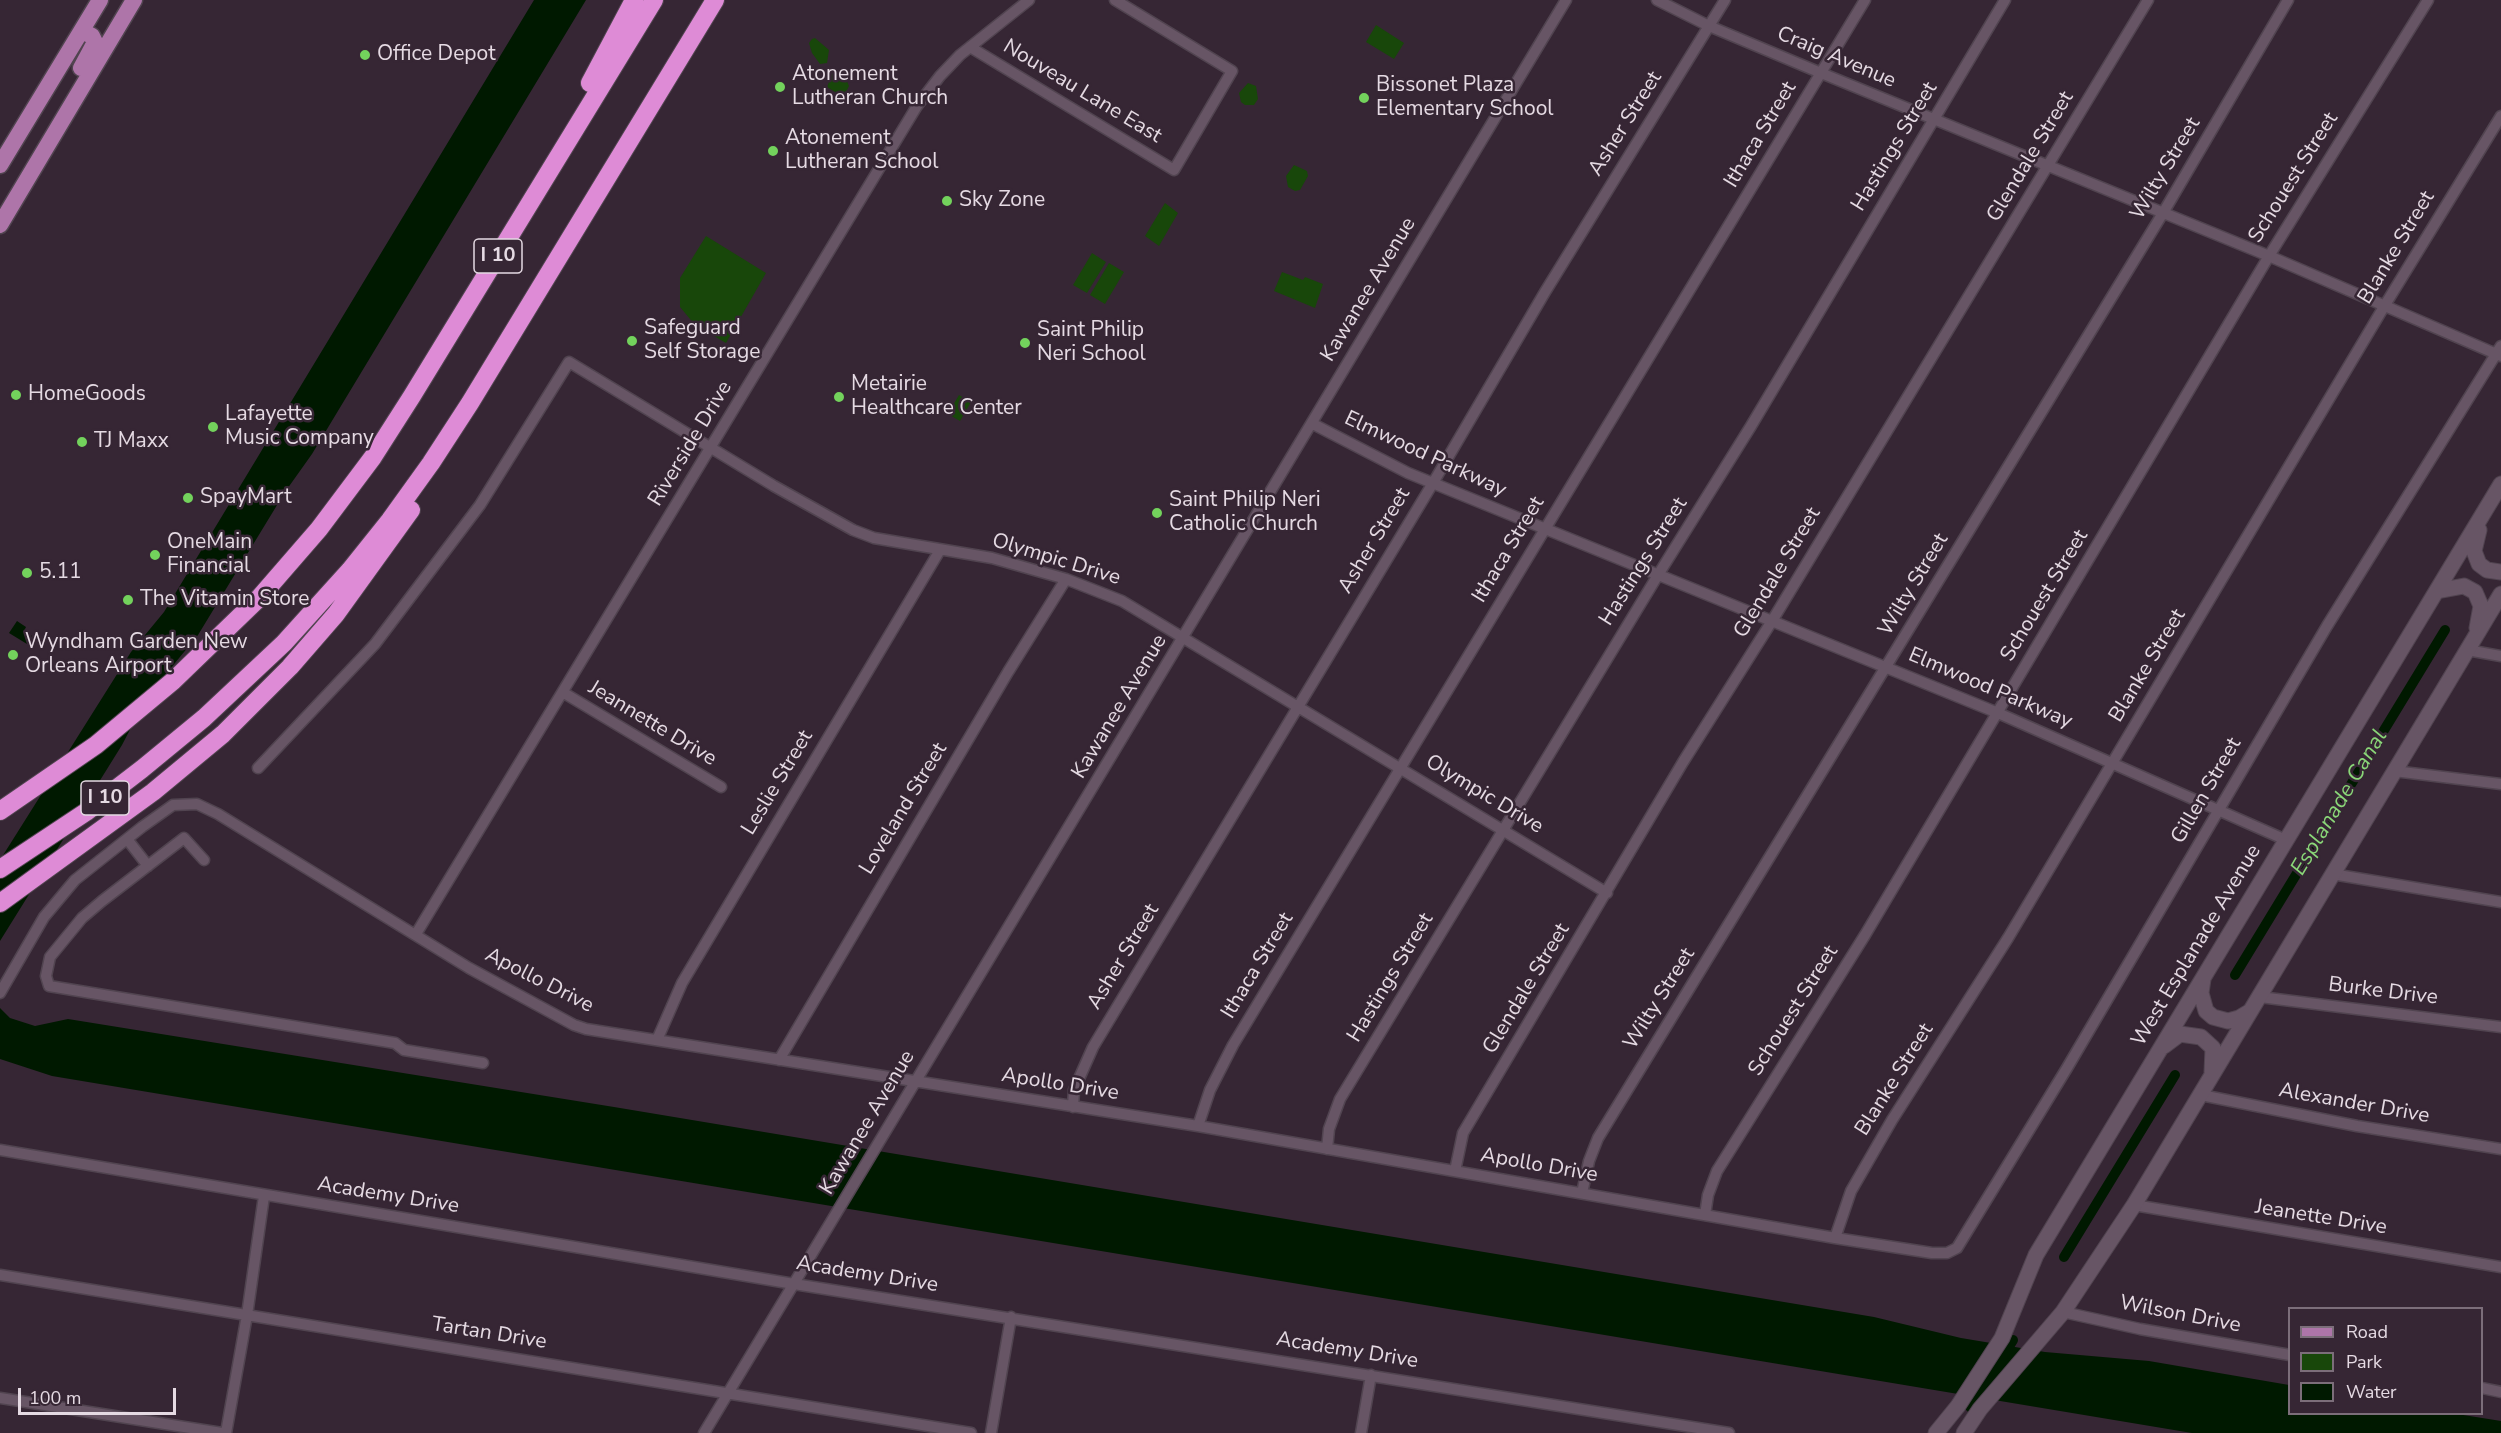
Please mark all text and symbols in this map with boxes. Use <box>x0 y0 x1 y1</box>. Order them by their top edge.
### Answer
street label: Craig Avenue <box>1773 22 1899 94</box>
street label: Nouveau Lane East <box>998 35 1166 149</box>
place label: Office Depot <box>377 42 496 68</box>
marker: Office Depot <box>358 48 372 62</box>
place label: Atonement Lutheran Church <box>792 62 948 112</box>
street label: Asher Street <box>1584 67 1668 181</box>
place label: Bissonet Plaza Elementary School <box>1376 73 1554 123</box>
street label: Ithaca Street <box>1719 77 1803 193</box>
street label: Hastings Street <box>1847 78 1943 216</box>
marker: Atonement Lutheran Church <box>773 80 787 94</box>
street label: Glendale Street <box>1982 87 2080 227</box>
marker: Bissonet Plaza Elementary School <box>1357 91 1371 105</box>
street label: Schouest Street <box>2244 108 2344 248</box>
street label: Wilty Street <box>2126 113 2206 225</box>
place label: Atonement Lutheran School <box>785 126 938 176</box>
marker: Atonement Lutheran School <box>766 144 780 158</box>
street label: Blanke Street <box>2353 187 2441 309</box>
place label: Sky Zone <box>959 188 1045 214</box>
marker: Sky Zone <box>940 194 954 208</box>
street label: Kawanee Avenue <box>1316 213 1422 367</box>
road number: I 10 <box>474 239 522 273</box>
place label: Safeguard Self Storage <box>644 316 760 366</box>
place label: Saint Philip Neri School <box>1037 318 1146 368</box>
marker: Safeguard Self Storage <box>625 334 639 348</box>
marker: Saint Philip Neri School <box>1018 336 1032 350</box>
place label: Metairie Healthcare Center <box>851 372 1022 422</box>
street label: Riverside Drive <box>644 377 738 511</box>
place label: HomeGoods <box>28 382 146 408</box>
marker: HomeGoods <box>9 388 23 402</box>
marker: Metairie Healthcare Center <box>832 390 846 404</box>
place label: Lafayette Music Company <box>225 402 374 452</box>
street label: Elmwood Parkway <box>1340 406 1510 504</box>
marker: Lafayette Music Company <box>206 420 220 434</box>
place label: TJ Maxx <box>94 429 169 455</box>
marker: TJ Maxx <box>75 435 89 449</box>
street label: Asher Street <box>1334 484 1416 598</box>
place label: SpayMart <box>200 485 291 511</box>
place label: Saint Philip Neri Catholic Church <box>1169 488 1321 538</box>
marker: SpayMart <box>181 491 195 505</box>
street label: Ithaca Street <box>1467 492 1551 608</box>
street label: Hastings Street <box>1595 493 1693 631</box>
street label: Glendale Street <box>1729 503 1827 643</box>
marker: Saint Philip Neri Catholic Church <box>1150 506 1164 520</box>
street label: Schouest Street <box>1996 526 2094 666</box>
street label: Olympic Drive <box>989 529 1123 591</box>
street label: Wilty Street <box>1874 529 1954 641</box>
place label: OneMain Financial <box>167 530 252 580</box>
marker: OneMain Financial <box>148 548 162 562</box>
place label: 5.11 <box>39 560 82 586</box>
marker: 5.11 <box>20 566 34 580</box>
place label: The Vitamin Store <box>140 587 309 613</box>
marker: The Vitamin Store <box>121 593 135 607</box>
street label: Blanke Street <box>2104 605 2192 727</box>
place label: Wyndham Garden New Orleans Airport <box>25 630 248 680</box>
street label: Kawanee Avenue <box>1067 630 1173 784</box>
street label: Elmwood Parkway <box>1904 643 2076 735</box>
marker: Wyndham Garden New Orleans Airport <box>6 648 20 662</box>
street label: Jeannette Drive <box>583 676 721 772</box>
water label: Esplanade Canal <box>2286 725 2394 881</box>
street label: Leslie Street <box>737 726 819 840</box>
street label: Gillen Street <box>2167 734 2247 848</box>
street label: Loveland Street <box>855 739 953 879</box>
street label: Olympic Drive <box>1421 750 1547 840</box>
road number: I 10 <box>81 781 129 815</box>
street label: West Esplanade Avenue <box>2127 841 2267 1051</box>
street label: Asher Street <box>1083 900 1165 1014</box>
street label: Ithaca Street <box>1216 908 1300 1024</box>
street label: Hastings Street <box>1343 909 1439 1047</box>
street label: Glendale Street <box>1478 919 1576 1059</box>
street label: Schouest Street <box>1744 941 1844 1081</box>
street label: Apollo Drive <box>481 943 597 1019</box>
street label: Wilty Street <box>1619 944 1701 1054</box>
street label: Burke Drive <box>2327 973 2439 1011</box>
street label: Blanke Street <box>1851 1019 1939 1141</box>
street label: Kawanee Avenue <box>815 1046 921 1200</box>
street label: Apollo Drive <box>1000 1063 1120 1107</box>
street label: Alexander Drive <box>2277 1078 2431 1130</box>
street label: Apollo Drive <box>1478 1143 1600 1189</box>
street label: Academy Drive <box>315 1172 461 1220</box>
street label: Jeanette Drive <box>2253 1195 2389 1241</box>
street label: Academy Drive <box>794 1251 940 1299</box>
street label: Wilson Drive <box>2117 1291 2243 1339</box>
legend <box>2288 1307 2483 1415</box>
street label: Tartan Drive <box>430 1312 548 1356</box>
text: Road <box>2346 1320 2388 1344</box>
street label: Academy Drive <box>1274 1327 1420 1375</box>
text: Park <box>2346 1350 2382 1374</box>
scale bar <box>21 1376 178 1414</box>
text: Water <box>2346 1380 2397 1404</box>
text: 100 m <box>29 1386 81 1410</box>

